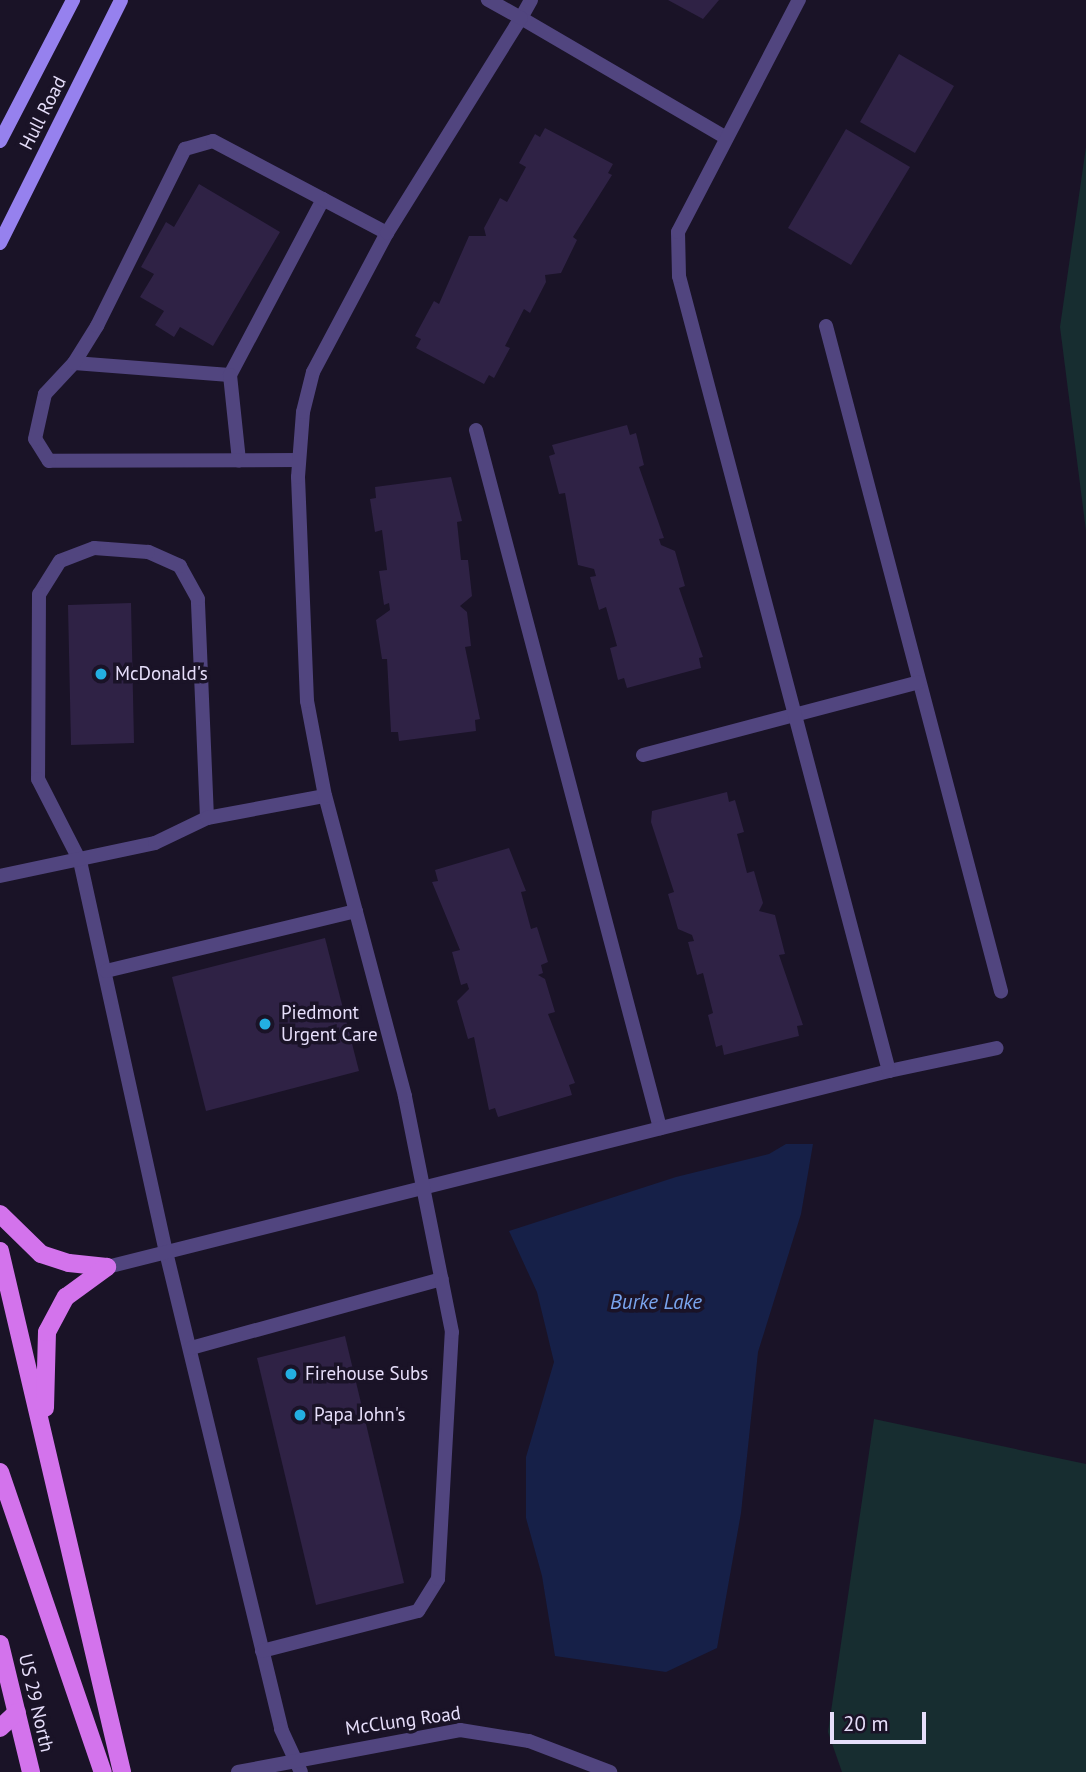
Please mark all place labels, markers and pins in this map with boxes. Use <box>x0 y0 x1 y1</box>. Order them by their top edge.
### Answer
place label: McDonald's <box>115 663 208 685</box>
marker: McDonald's <box>93 666 109 682</box>
place label: Piedmont Urgent Care <box>281 1002 378 1046</box>
marker: Piedmont Urgent Care <box>255 1014 275 1034</box>
place label: Firehouse Subs <box>305 1363 428 1385</box>
marker: Firehouse Subs <box>283 1366 299 1382</box>
place label: Papa John's <box>314 1404 406 1426</box>
marker: Papa John's <box>292 1407 308 1423</box>

